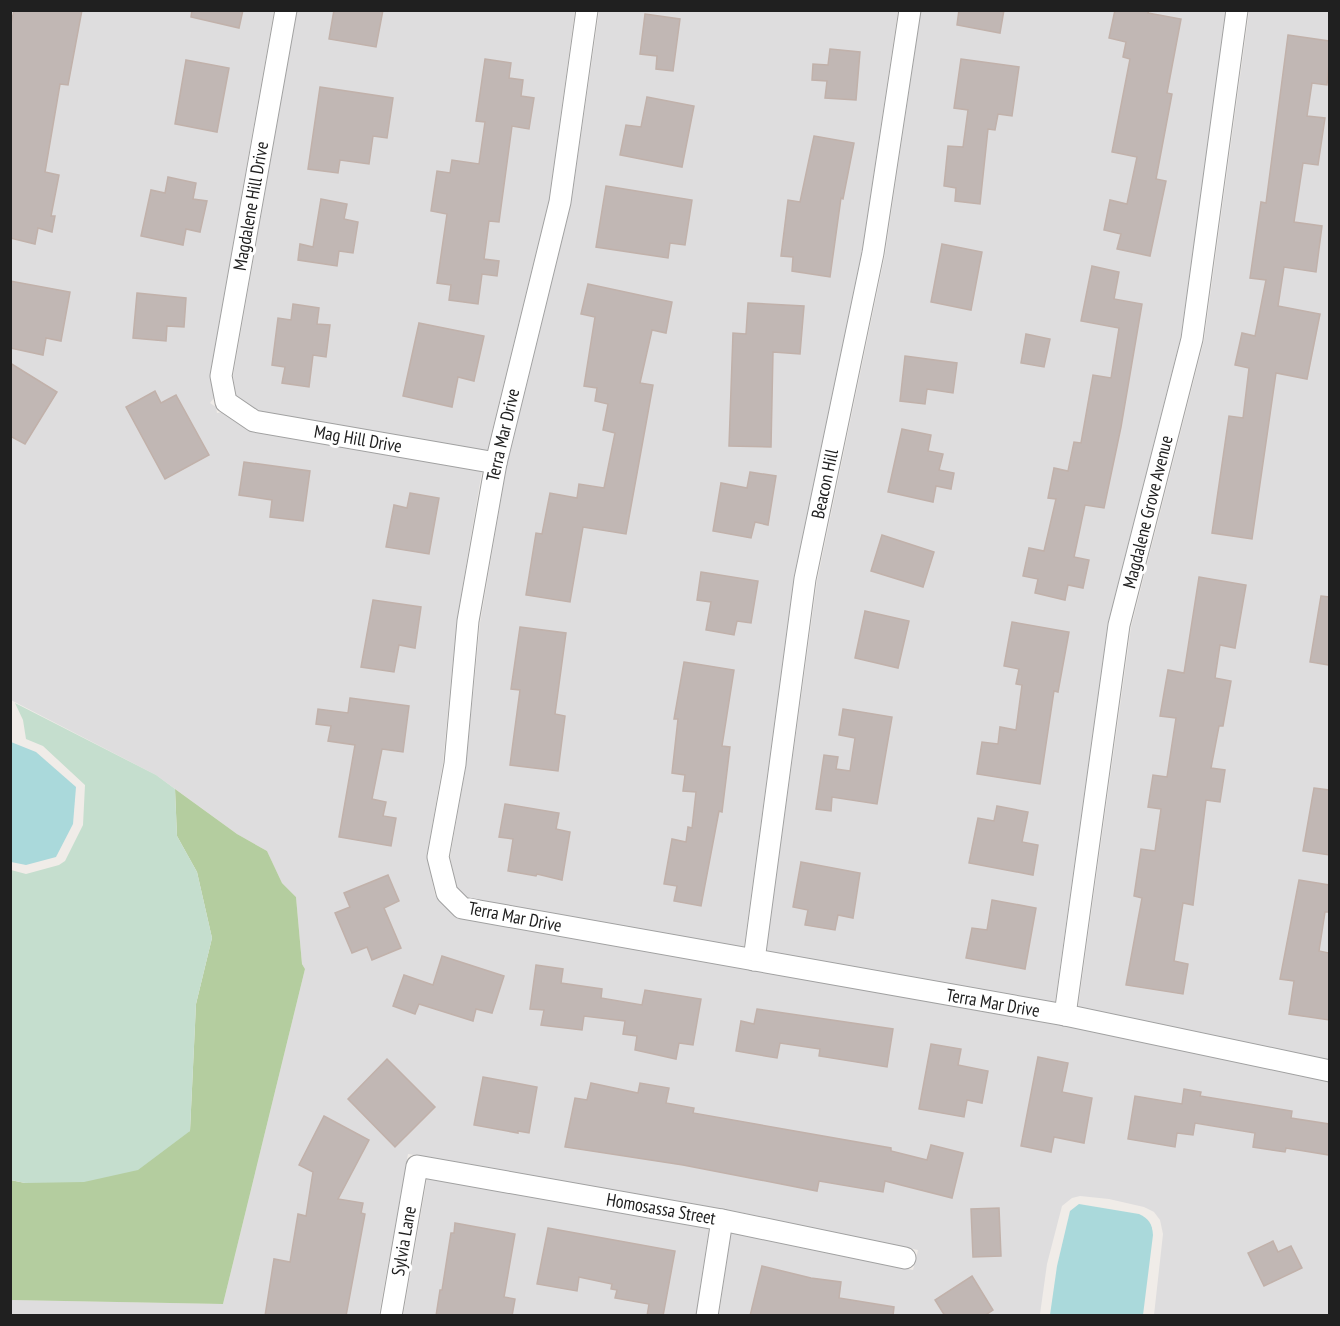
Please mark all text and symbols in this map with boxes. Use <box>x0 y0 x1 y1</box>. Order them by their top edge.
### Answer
street label: Magdalene Hill Drive <box>228 140 273 272</box>
street label: Terra Mar Drive <box>481 386 524 484</box>
street label: Mag Hill Drive <box>312 419 404 458</box>
street label: Magdalene Grove Avenue <box>1117 433 1178 591</box>
street label: Beacon Hill <box>806 446 843 521</box>
street label: Terra Mar Drive <box>466 896 564 937</box>
street label: Terra Mar Drive <box>944 983 1042 1022</box>
street label: Homosassa Street <box>605 1188 718 1229</box>
street label: Sylvia Lane <box>386 1204 421 1278</box>

